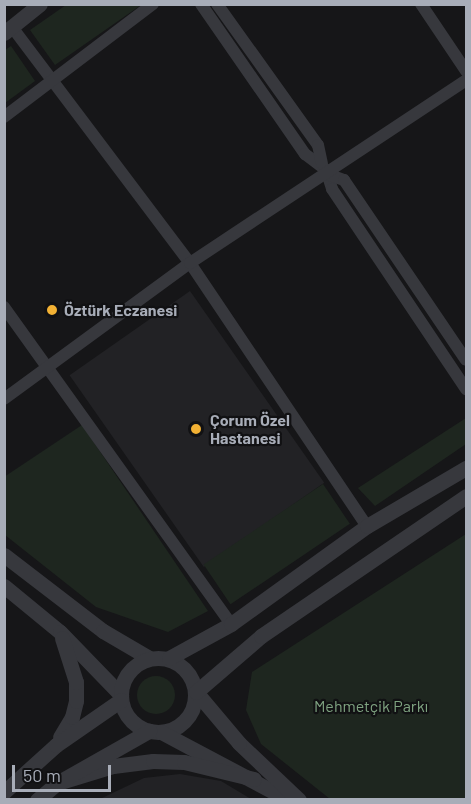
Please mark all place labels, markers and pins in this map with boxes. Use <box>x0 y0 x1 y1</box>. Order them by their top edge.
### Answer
place label: Öztürk Eczanesi <box>64 300 177 320</box>
marker: Öztürk Eczanesi <box>45 303 59 317</box>
place label: Çorum Özel Hastanesi <box>210 410 290 448</box>
marker: Çorum Özel Hastanesi <box>187 420 205 438</box>

